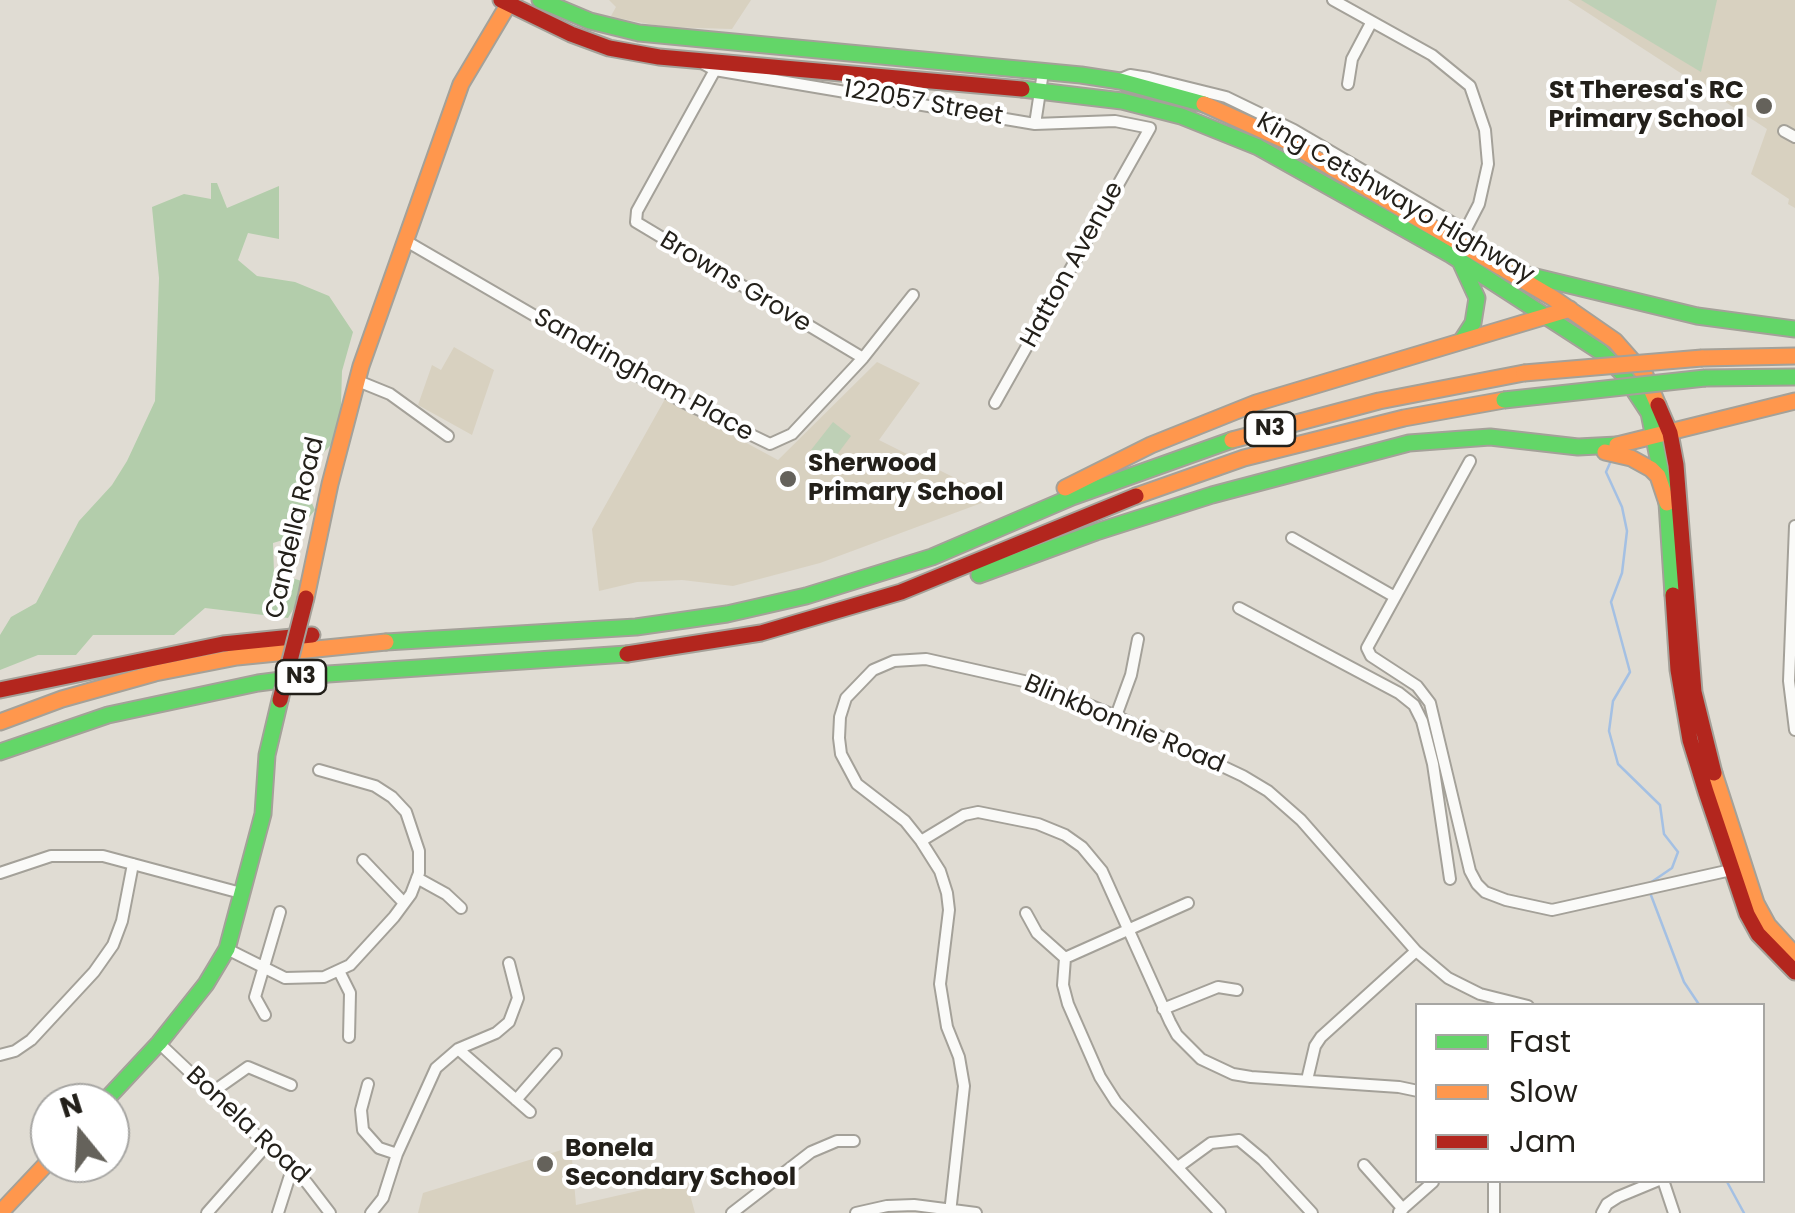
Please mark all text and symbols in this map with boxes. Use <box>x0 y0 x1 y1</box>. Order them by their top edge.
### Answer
street label: 122057 Street <box>841 75 1005 133</box>
place label: St Theresa's RC Primary School <box>1549 77 1744 136</box>
marker: St Theresa's RC Primary School <box>1753 95 1775 117</box>
street label: King Cetshwayo Highway <box>1251 107 1539 291</box>
street label: Hatton Avenue <box>1015 177 1131 353</box>
street label: Browns Grove <box>654 226 816 340</box>
street label: Sandringham Place <box>528 303 758 449</box>
road number: N3 <box>1245 412 1295 446</box>
street label: Candella Road <box>261 434 331 622</box>
place label: Sherwood Primary School <box>808 450 1003 509</box>
marker: Sherwood Primary School <box>777 468 799 490</box>
road number: N3 <box>276 660 326 694</box>
street label: Blinkbonnie Road <box>1019 669 1229 781</box>
legend <box>1415 1003 1765 1183</box>
text: Fast <box>1509 1020 1571 1063</box>
street label: Bonela Road <box>179 1061 315 1191</box>
text: Slow <box>1509 1070 1578 1113</box>
north arrow <box>30 1083 130 1183</box>
text: N <box>55 1084 87 1128</box>
text: Jam <box>1509 1120 1576 1163</box>
place label: Bonela Secondary School <box>565 1135 796 1194</box>
marker: Bonela Secondary School <box>534 1153 556 1175</box>

